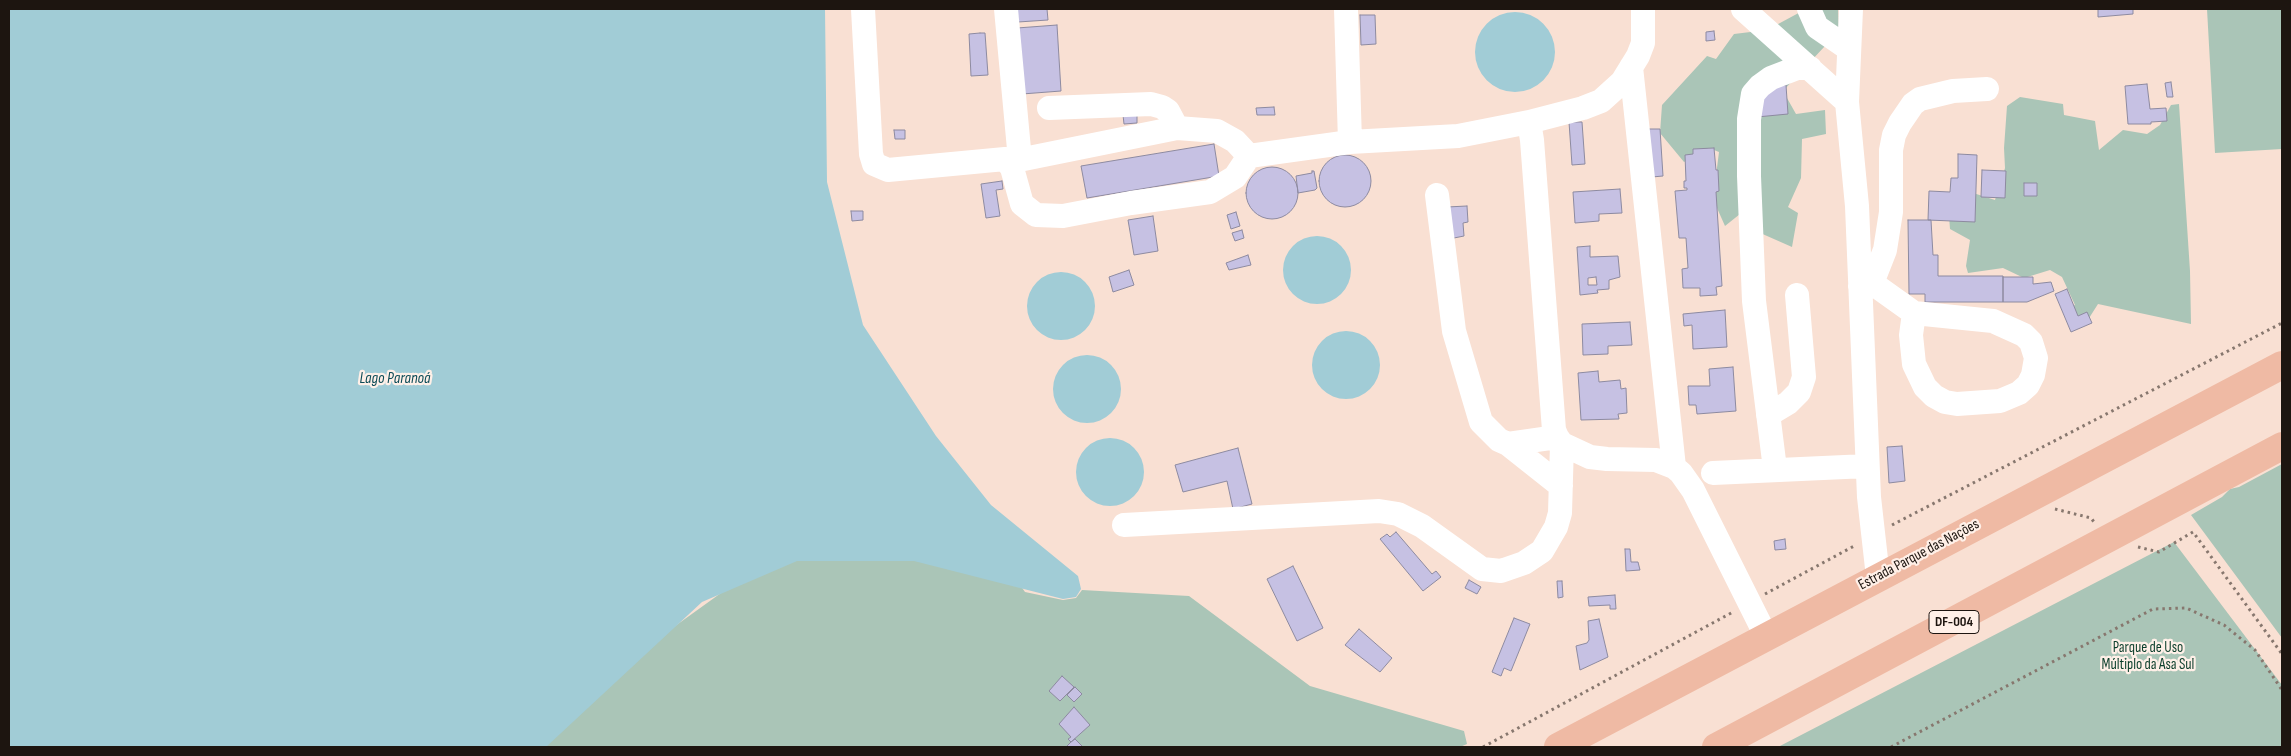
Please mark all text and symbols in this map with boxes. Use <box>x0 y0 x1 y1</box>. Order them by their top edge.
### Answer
water label: Lago Paranoá <box>359 369 431 389</box>
street label: Estrada Parque das Nações <box>1856 516 1982 594</box>
road number: DF-004 <box>1929 610 1979 634</box>
park label: Parque de Uso Múltiplo da Asa Sul <box>2102 639 2194 674</box>

